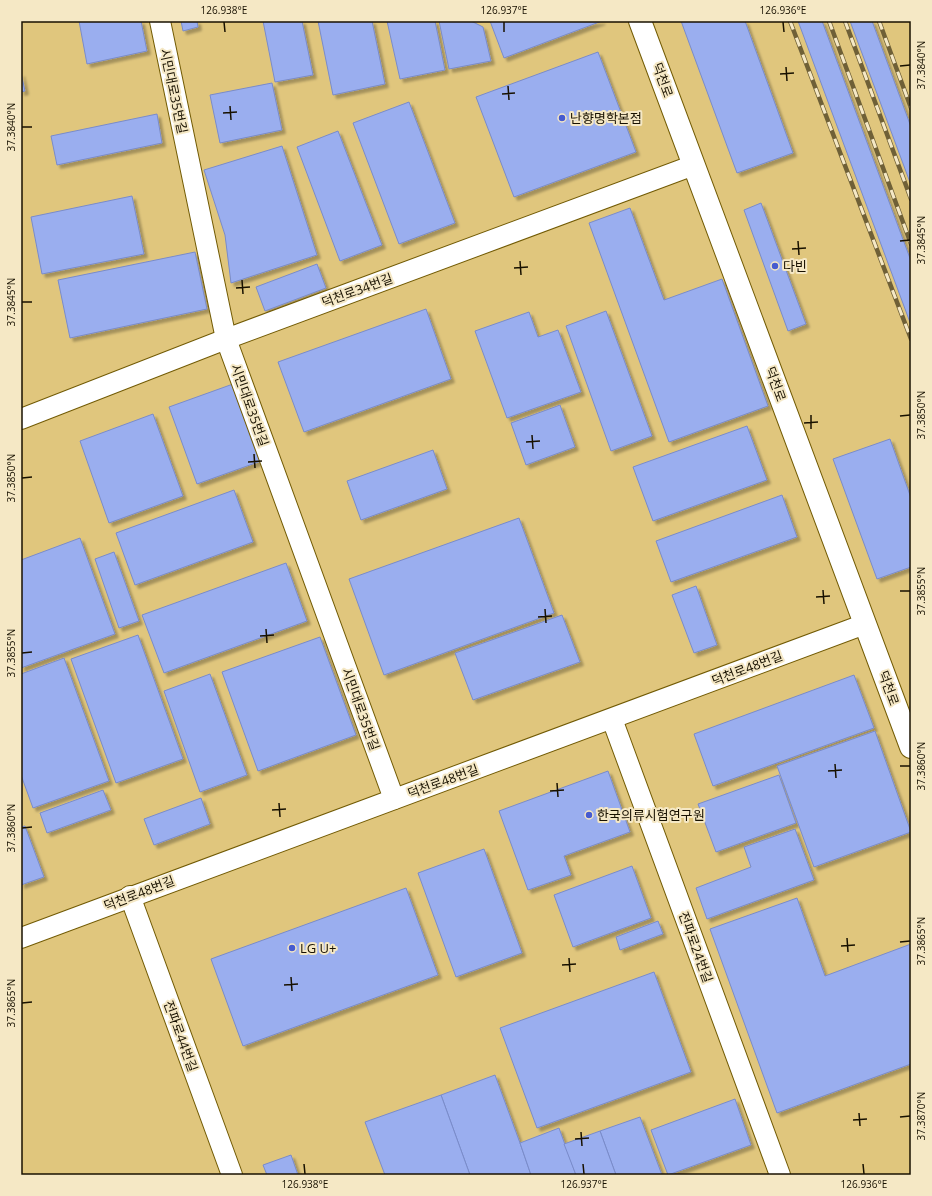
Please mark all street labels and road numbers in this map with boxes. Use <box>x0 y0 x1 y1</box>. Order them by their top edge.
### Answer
street label: 시민대로35번길 <box>156 47 192 135</box>
street label: 덕천로 <box>648 60 678 100</box>
street label: 덕천로34번길 <box>319 269 395 311</box>
street label: 시민대로35번길 <box>227 361 273 449</box>
street label: 덕천로 <box>761 364 791 404</box>
street label: 덕천로48번길 <box>709 646 785 690</box>
street label: 시민대로35번길 <box>338 665 384 753</box>
street label: 덕천로 <box>874 668 904 708</box>
street label: 덕천로48번길 <box>405 760 481 802</box>
street label: 덕천로48번길 <box>101 871 177 915</box>
street label: 전파로24번길 <box>675 909 717 985</box>
street label: 전파로44번길 <box>160 998 202 1074</box>

